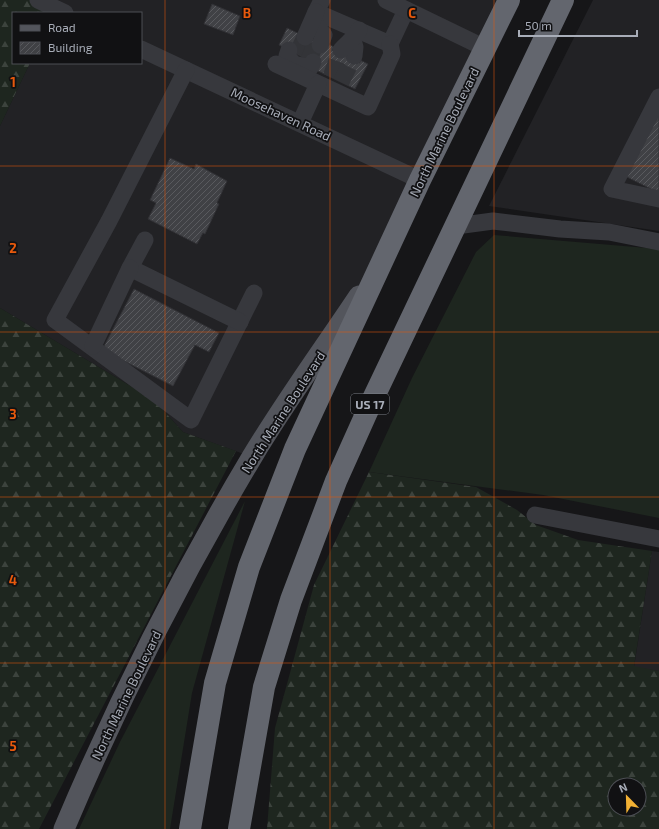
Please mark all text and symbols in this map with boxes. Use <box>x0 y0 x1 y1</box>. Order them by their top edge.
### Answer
text: B <box>243 5 251 21</box>
text: C <box>408 5 416 21</box>
legend <box>12 12 142 64</box>
scale bar <box>519 12 637 38</box>
text: 50 m <box>525 18 552 32</box>
text: Road <box>48 20 76 34</box>
text: Building <box>48 40 93 54</box>
street label: North Marine Boulevard <box>406 65 482 199</box>
text: 1 <box>10 74 16 90</box>
street label: Moosehaven Road <box>228 84 334 144</box>
text: 2 <box>9 240 17 256</box>
street label: North Marine Boulevard <box>238 348 328 476</box>
road number: US 17 <box>351 394 389 414</box>
text: 3 <box>9 406 17 422</box>
text: 4 <box>9 572 17 588</box>
street label: North Marine Boulevard <box>88 628 164 762</box>
text: 5 <box>9 738 17 754</box>
north arrow <box>607 777 647 817</box>
text: N <box>617 780 629 795</box>

